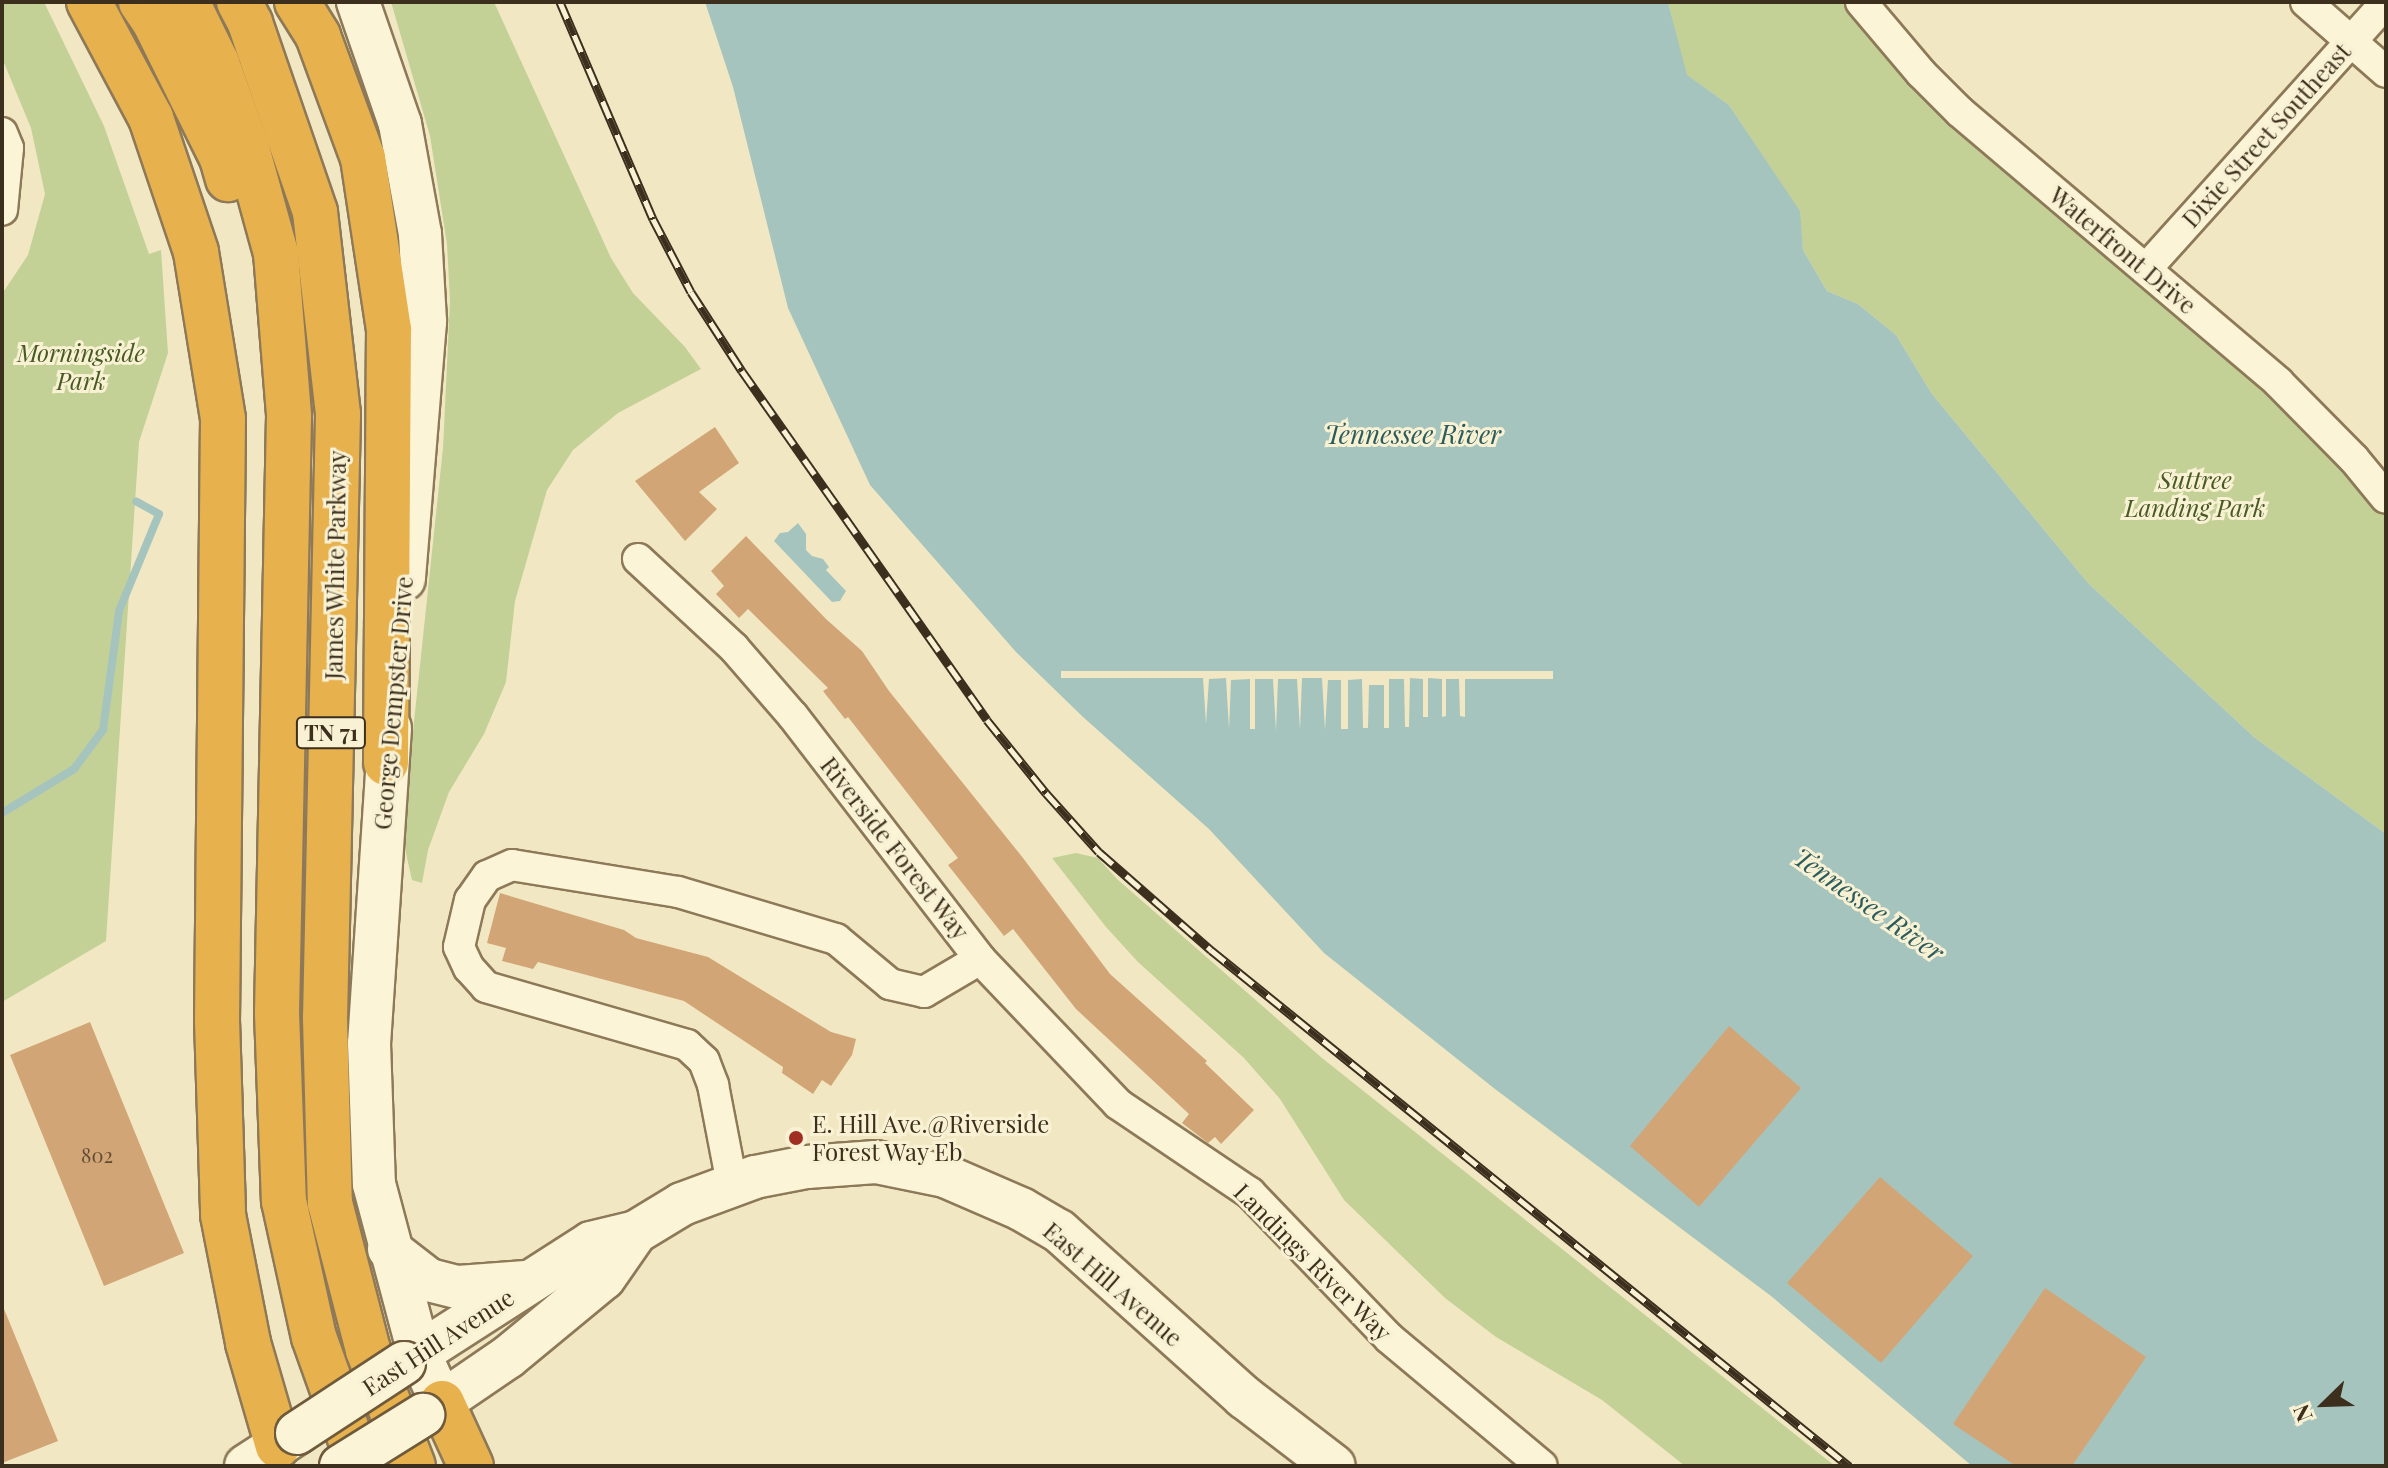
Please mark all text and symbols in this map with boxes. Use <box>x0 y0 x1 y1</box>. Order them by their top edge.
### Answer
street label: Dixie Street Southeast <box>2176 37 2356 233</box>
street label: Waterfront Drive <box>2044 180 2202 320</box>
park label: Morningside Park <box>17 339 145 395</box>
water label: Tennessee River <box>1325 418 1501 450</box>
street label: James White Parkway <box>319 450 351 680</box>
park label: Suttree Landing Park <box>2125 466 2265 522</box>
street label: George Dempster Drive <box>368 575 418 831</box>
road number: TN 71 <box>295 715 367 751</box>
street label: Riverside Forest Way <box>814 751 976 945</box>
water label: Tennessee River <box>1788 841 1950 967</box>
place label: E. Hill Ave.@Riverside Forest Way Eb <box>812 1110 1050 1166</box>
marker: E. Hill Ave.@Riverside Forest Way Eb <box>787 1129 805 1147</box>
house number: 802 <box>81 1142 113 1166</box>
street label: Landings River Way <box>1228 1177 1398 1347</box>
street label: East Hill Avenue <box>1037 1215 1189 1353</box>
street label: East Hill Avenue <box>356 1282 520 1402</box>
north arrow <box>2284 1364 2364 1444</box>
text: N <box>2285 1400 2319 1427</box>

